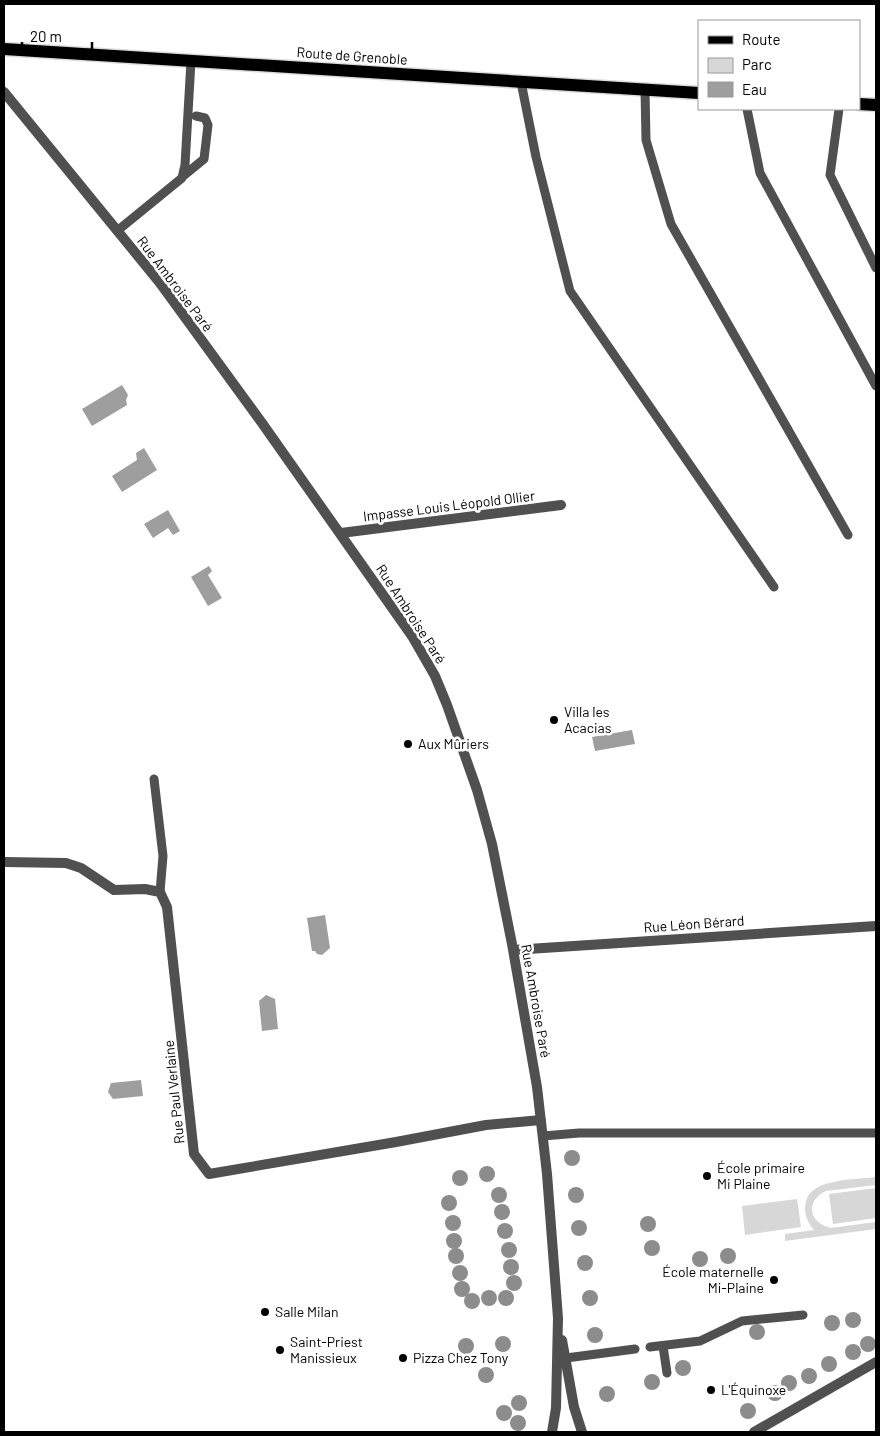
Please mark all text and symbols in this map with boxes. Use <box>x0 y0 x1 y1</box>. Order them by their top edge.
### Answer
scale bar <box>22 20 92 52</box>
legend <box>698 20 860 110</box>
text: 20 m <box>30 27 62 45</box>
text: Route <box>742 30 781 48</box>
street label: Route de Grenoble <box>296 43 408 68</box>
text: Parc <box>742 55 772 73</box>
text: Eau <box>742 80 767 98</box>
street label: Rue Ambroise Paré <box>134 233 217 335</box>
street label: Impasse Louis Léopold Ollier <box>362 487 536 524</box>
street label: Rue Ambroise Paré <box>373 561 450 667</box>
place label: Villa les Acacias <box>564 703 612 736</box>
marker: Villa les Acacias <box>548 714 560 726</box>
place label: Aux Mûriers <box>418 735 489 752</box>
marker: Aux Mûriers <box>402 738 414 750</box>
street label: Rue Léon Bérard <box>643 912 745 935</box>
street label: Rue Ambroise Paré <box>518 943 555 1059</box>
street label: Rue Paul Verlaine <box>160 1039 187 1145</box>
place label: École primaire Mi Plaine <box>717 1159 805 1192</box>
marker: École primaire Mi Plaine <box>701 1170 713 1182</box>
place label: École maternelle Mi-Plaine <box>662 1263 764 1296</box>
marker: École maternelle Mi-Plaine <box>768 1274 780 1286</box>
place label: Salle Milan <box>275 1303 339 1320</box>
marker: Salle Milan <box>259 1306 271 1318</box>
place label: Saint-Priest Manissieux <box>290 1333 363 1366</box>
marker: Saint-Priest Manissieux <box>274 1344 286 1356</box>
place label: Pizza Chez Tony <box>413 1349 509 1366</box>
marker: Pizza Chez Tony <box>397 1352 409 1364</box>
place label: L'Équinoxe <box>721 1381 786 1398</box>
marker: L'Équinoxe <box>705 1384 717 1396</box>

